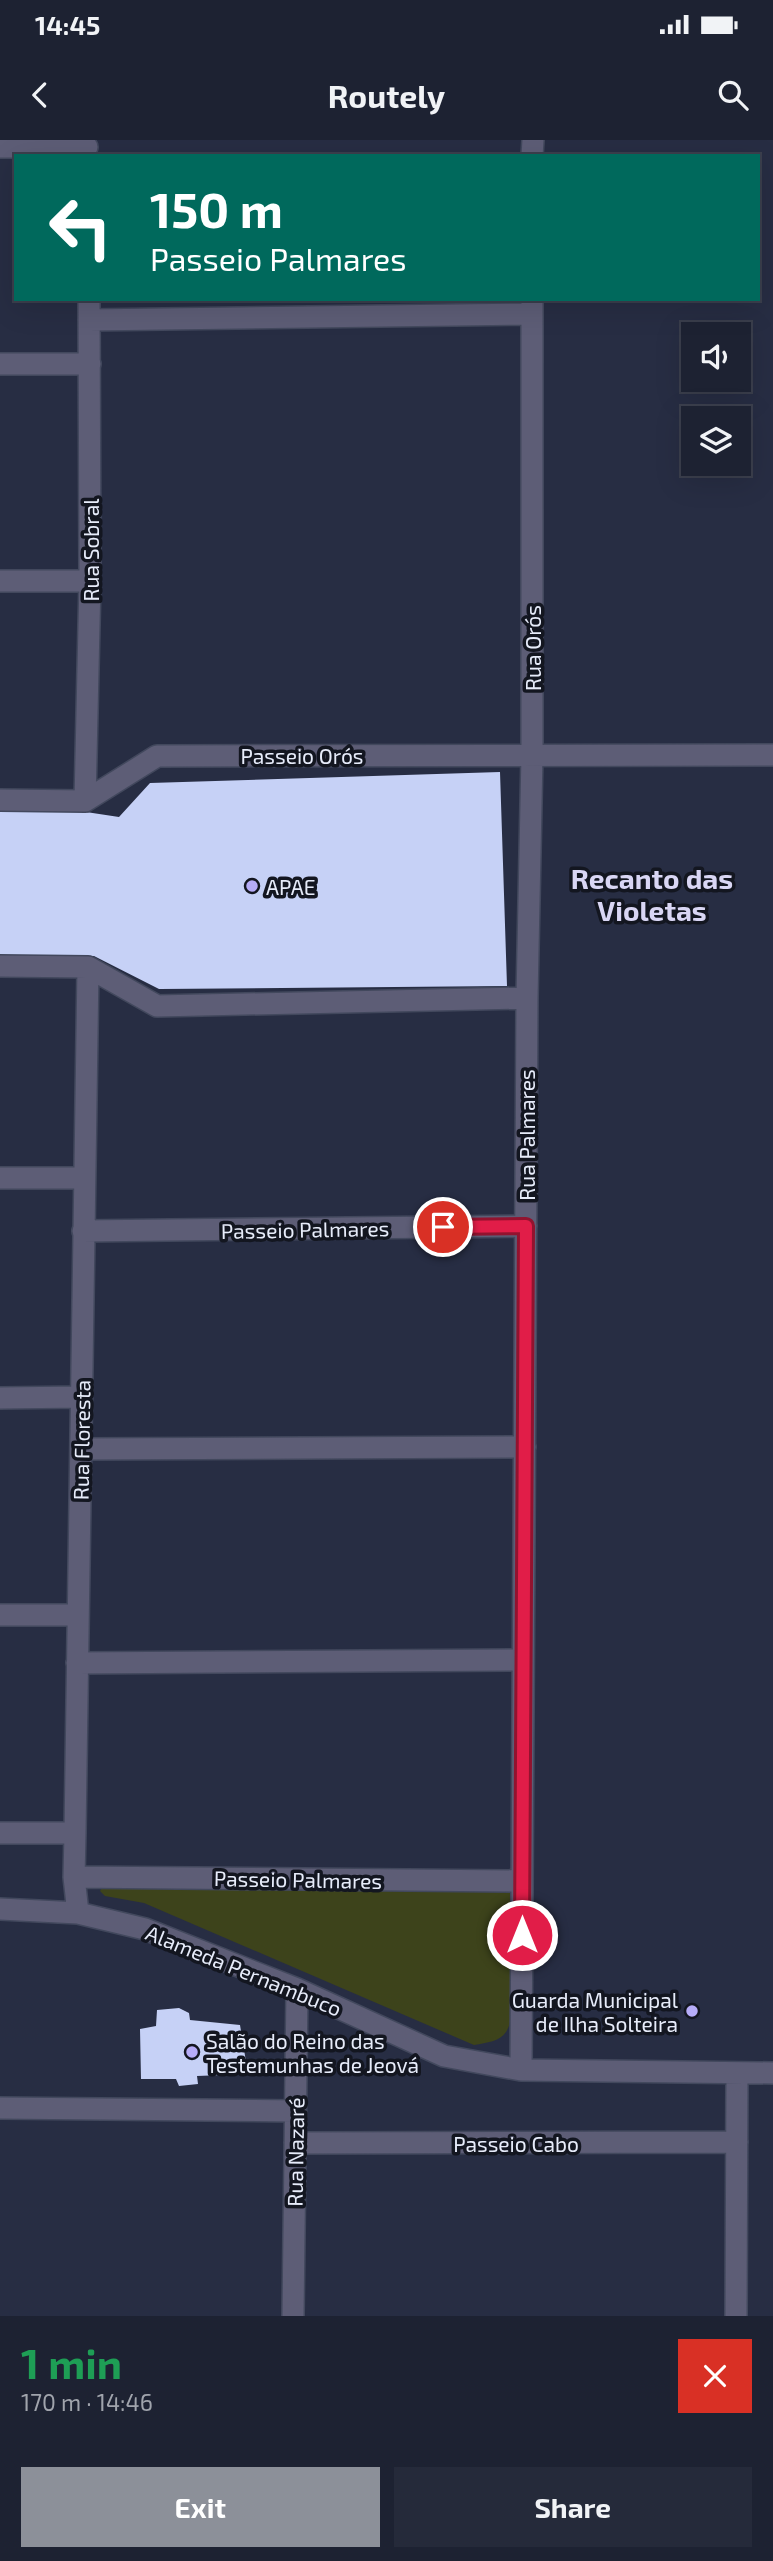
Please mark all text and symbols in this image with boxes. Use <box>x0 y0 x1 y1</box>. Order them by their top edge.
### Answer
text: 14:45 <box>35 9 100 40</box>
icon: back <box>21 76 59 114</box>
text: Routely <box>328 76 445 114</box>
icon: search <box>714 76 752 114</box>
text: 150 m <box>150 179 283 238</box>
icon: left <box>35 182 126 273</box>
text: Passeio Palmares <box>150 239 407 277</box>
map controls <box>681 322 751 476</box>
button: sound <box>681 322 751 392</box>
button: layers <box>681 406 751 476</box>
street label: Rua Sobral <box>78 498 103 602</box>
street label: Rua Orós <box>520 605 545 691</box>
street label: Passeio Orós <box>240 743 364 768</box>
district label: Recanto das Violetas <box>571 861 733 927</box>
place label: APAE <box>266 874 316 899</box>
marker: APAE <box>244 878 260 894</box>
street label: Rua Palmares <box>514 1069 539 1201</box>
pin <box>413 1197 473 1257</box>
icon: arrive <box>424 1208 462 1246</box>
street label: Passeio Palmares <box>221 1215 389 1243</box>
street label: Rua Floresta <box>67 1380 95 1500</box>
street label: Passeio Palmares <box>214 1865 382 1893</box>
position arrow <box>485 1898 559 1972</box>
street label: Alameda Pernambuco <box>143 1919 345 2021</box>
place label: Guarda Municipal de Ilha Solteira <box>512 1987 679 2036</box>
marker: Guarda Municipal de Ilha Solteira <box>684 2003 700 2019</box>
place label: Salão do Reino das Testemunhas de Jeová <box>206 2028 419 2077</box>
marker: Salão do Reino das Testemunhas de Jeová <box>184 2044 200 2060</box>
street label: Rua Nazaré <box>282 2097 308 2207</box>
street label: Passeio Cabo <box>453 2131 579 2156</box>
text: 1 min <box>21 2337 122 2387</box>
button: close <box>678 2339 752 2413</box>
text: 170 m · 14:46 <box>21 2388 153 2416</box>
button: Exit <box>21 2467 380 2547</box>
button: Share <box>394 2467 752 2547</box>

